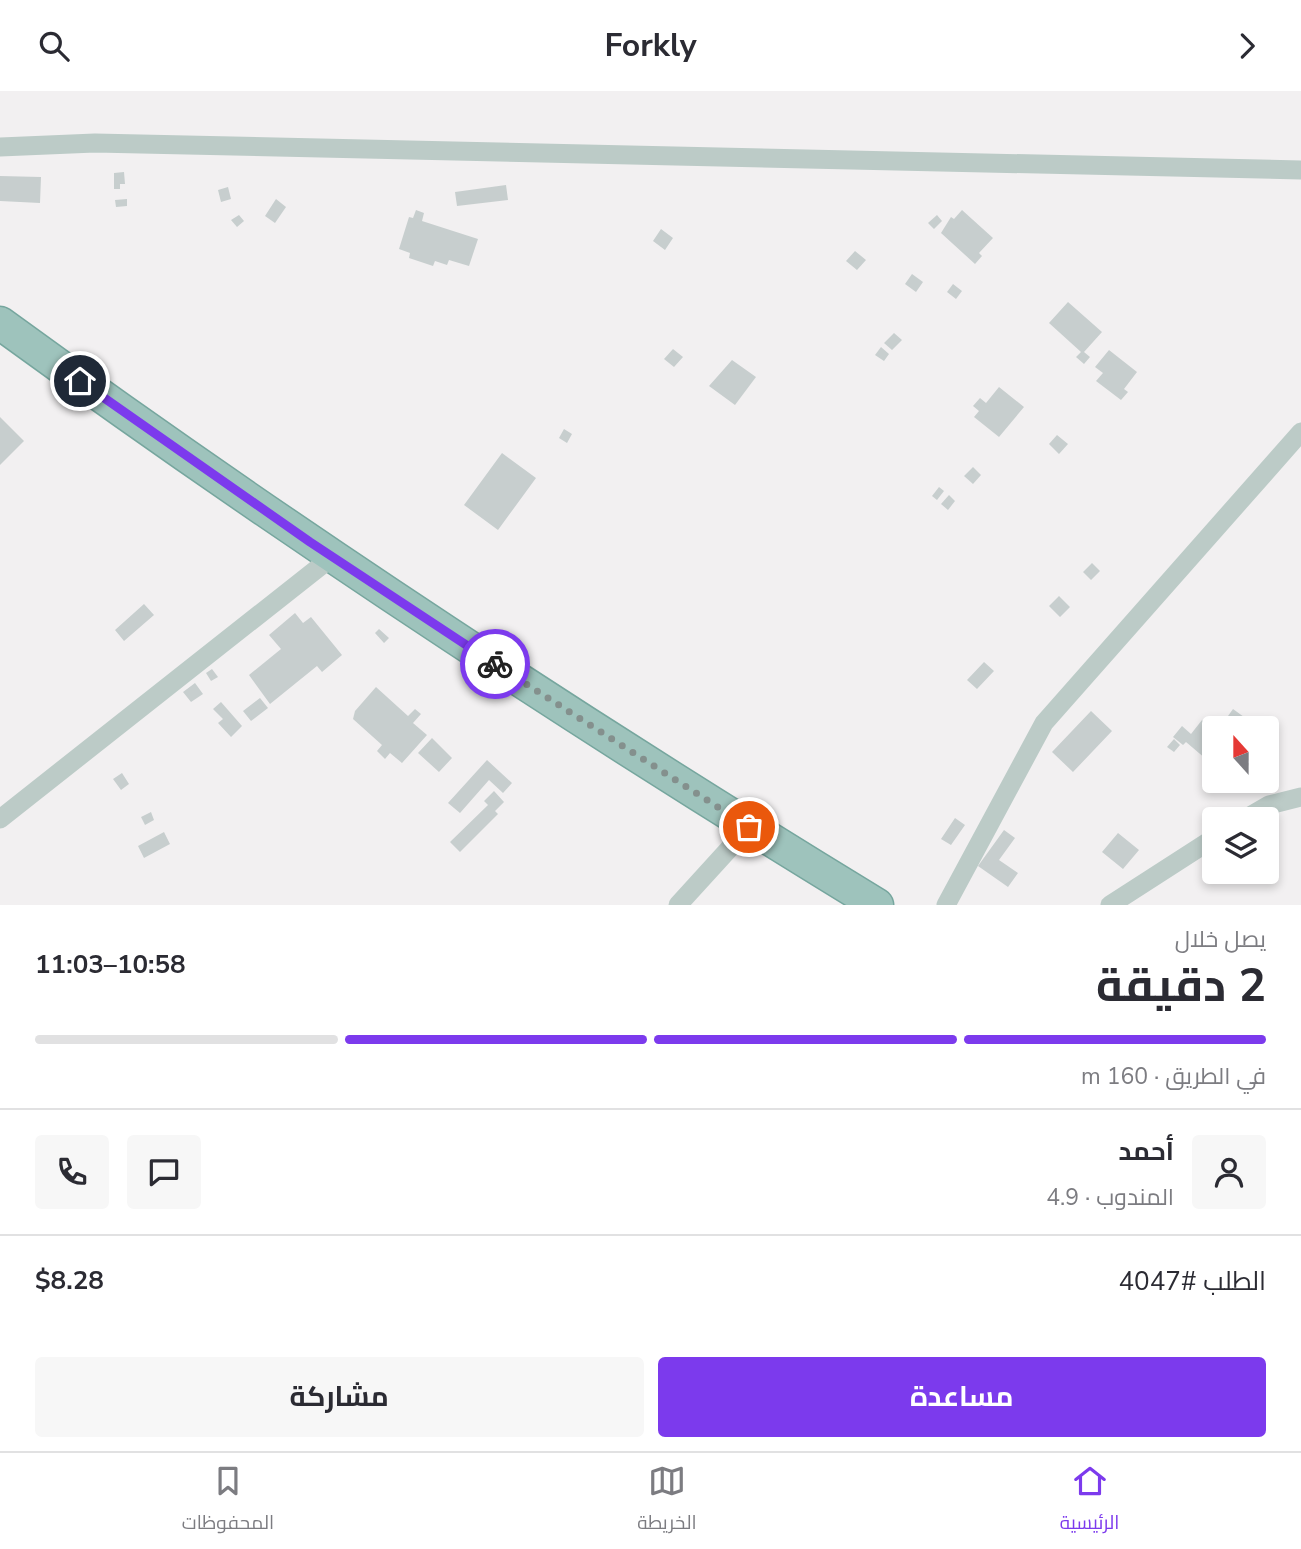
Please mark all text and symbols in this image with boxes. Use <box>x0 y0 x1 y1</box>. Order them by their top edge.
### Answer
text: Forkly <box>604 24 697 67</box>
icon: search <box>35 27 73 65</box>
icon: forward <box>1228 27 1266 65</box>
pin <box>50 351 110 411</box>
icon: home <box>61 362 99 400</box>
courier <box>460 629 530 699</box>
icon: bike <box>476 645 514 683</box>
north arrow <box>1202 716 1279 793</box>
map controls <box>1202 716 1279 884</box>
pin <box>719 797 779 857</box>
button: layers <box>1202 807 1279 884</box>
icon: bag <box>730 808 768 846</box>
text: يصل خلال <box>1175 924 1266 955</box>
text: 10:58–11:03 <box>35 947 186 982</box>
text: 2 دقيقة <box>1096 954 1266 1017</box>
text: في الطريق · 160 m <box>1081 1061 1266 1092</box>
text: أحمد <box>1118 1134 1174 1169</box>
button: phone <box>35 1135 109 1209</box>
button: chat <box>127 1135 201 1209</box>
button: person <box>1192 1135 1266 1209</box>
text: المندوب · 4.9 <box>1046 1182 1174 1213</box>
text: $8.28 <box>35 1263 104 1298</box>
text: الطلب #4047 <box>1118 1264 1266 1299</box>
button: مشاركة <box>35 1357 644 1437</box>
button: مساعدة <box>658 1357 1266 1437</box>
tab: المحفوظات <box>182 1462 274 1540</box>
tab: الخريطة <box>637 1462 697 1540</box>
tab: الرئيسية <box>1060 1462 1119 1540</box>

